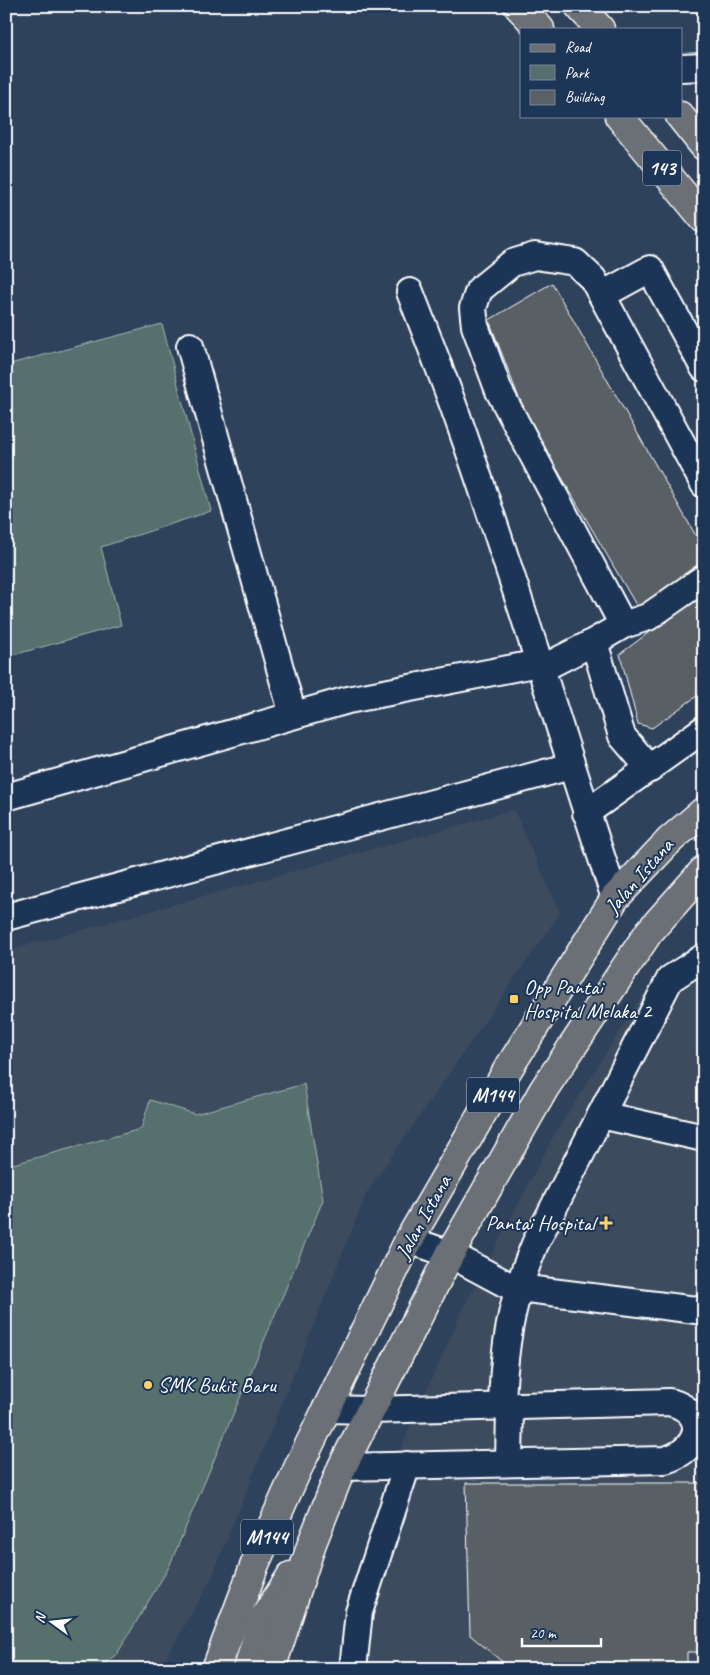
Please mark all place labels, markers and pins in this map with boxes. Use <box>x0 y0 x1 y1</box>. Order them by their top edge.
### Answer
place label: Opp Pantai Hospital Melaka 2 <box>524 974 653 1024</box>
marker: Opp Pantai Hospital Melaka 2 <box>508 993 520 1005</box>
place label: Pantai Hospital <box>486 1210 598 1236</box>
marker: Pantai Hospital <box>599 1216 613 1230</box>
place label: SMK Bukit Baru <box>158 1372 277 1398</box>
marker: SMK Bukit Baru <box>142 1379 154 1391</box>

